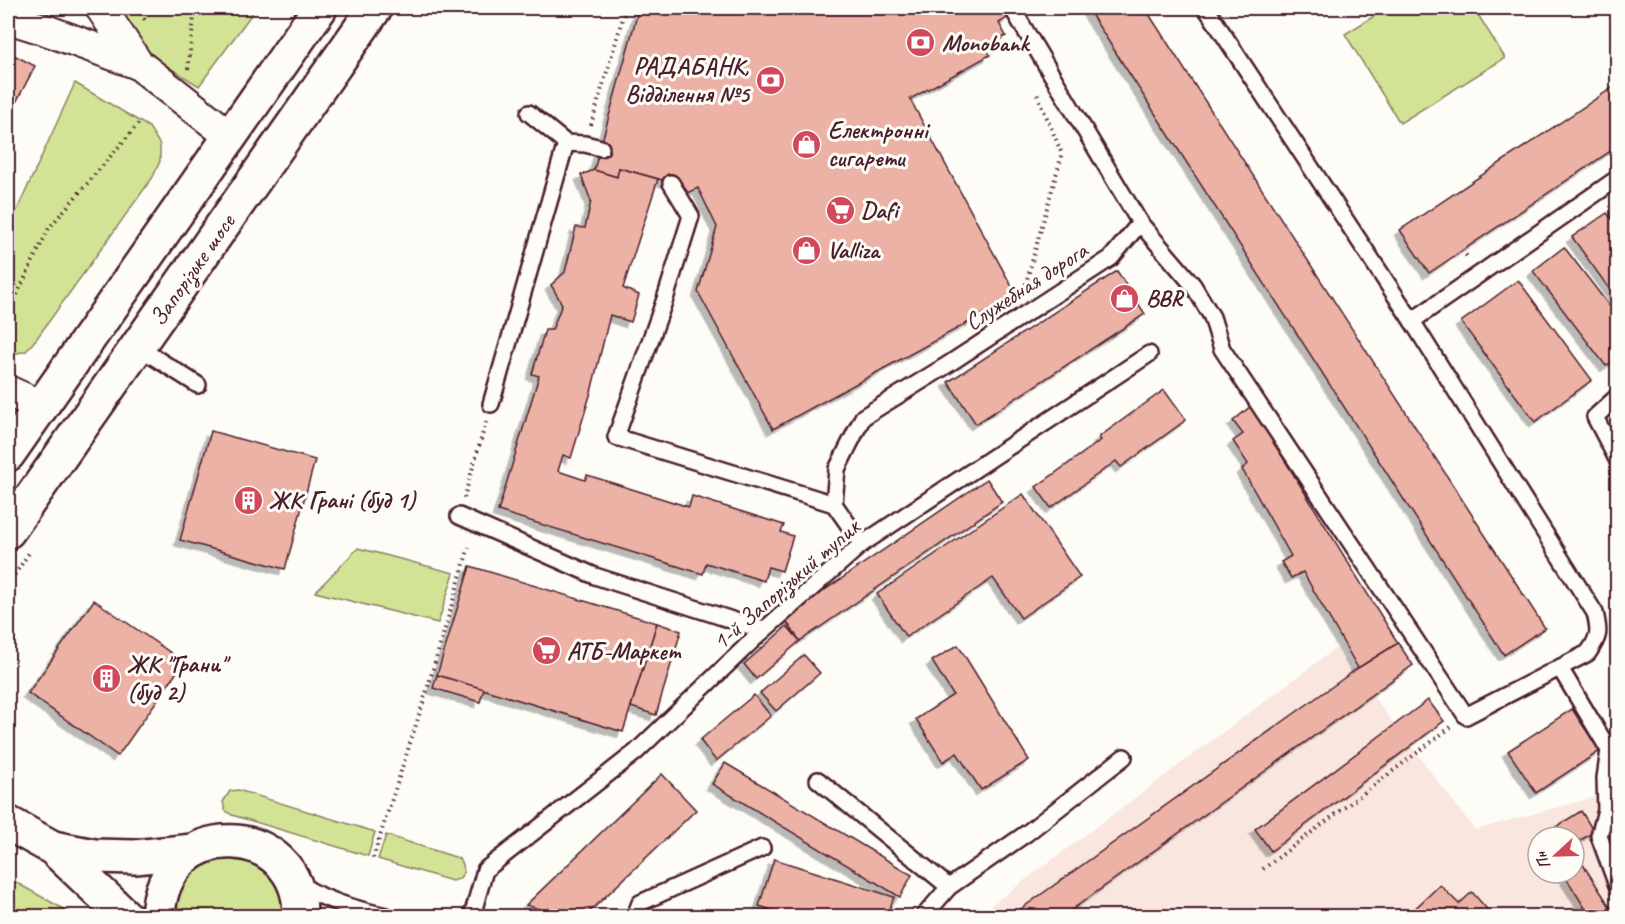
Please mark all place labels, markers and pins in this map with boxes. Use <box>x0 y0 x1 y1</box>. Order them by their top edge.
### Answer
bank icon: Monobank <box>905 27 937 59</box>
place label: Monobank <box>942 28 1031 58</box>
place label: РАДАБАНК, Відділення №5 <box>626 51 752 109</box>
bank icon: РАДАБАНК, Відділення №5 <box>754 64 786 96</box>
place label: Електронні сигарети <box>828 115 931 173</box>
shop icon: Електронні сигарети <box>791 128 823 160</box>
supermarket icon: Dafi <box>824 194 856 226</box>
place label: Dafi <box>861 195 901 225</box>
shop icon: Valliza <box>790 234 822 266</box>
place label: Valliza <box>827 235 881 265</box>
shop icon: BBR <box>1109 282 1141 314</box>
place label: BBR <box>1146 283 1185 313</box>
building icon: ЖК Грані (буд 1) <box>232 484 264 516</box>
place label: ЖК Грані (буд 1) <box>269 485 417 515</box>
supermarket icon: АТБ-Маркет <box>530 635 562 667</box>
place label: АТБ-Маркет <box>567 636 682 666</box>
place label: ЖК "Грани" (буд 2) <box>127 649 231 707</box>
building icon: ЖК "Грани" (буд 2) <box>90 662 122 694</box>

